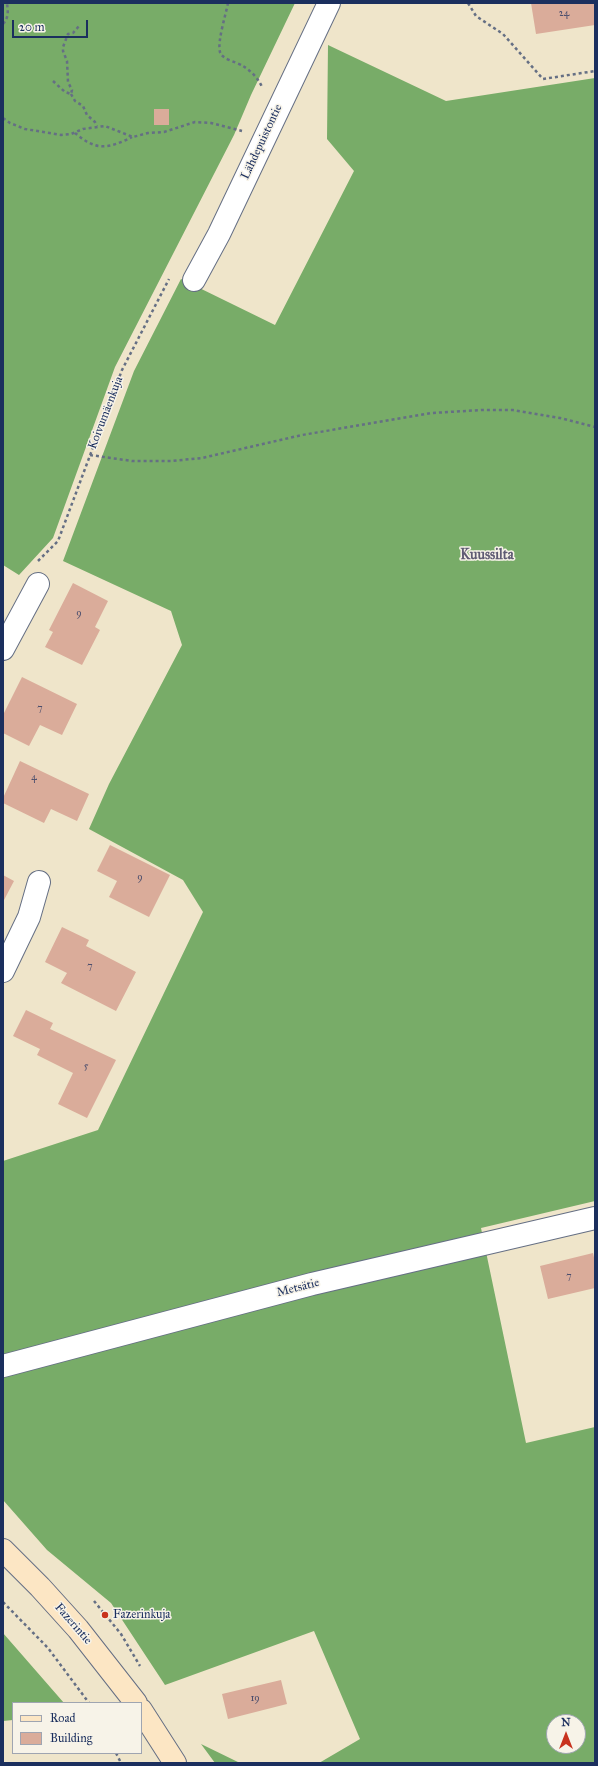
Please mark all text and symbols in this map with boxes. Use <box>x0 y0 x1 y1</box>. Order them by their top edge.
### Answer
house number: 24 <box>559 8 569 20</box>
scale bar <box>14 12 90 38</box>
text: 20 m <box>19 20 45 34</box>
street label: Lähdepuistontie <box>238 102 286 182</box>
street label: Koivumäenkuja <box>86 375 126 451</box>
district label: Kuussilta <box>460 548 514 564</box>
house number: 9 <box>76 608 82 620</box>
house number: 7 <box>37 703 43 715</box>
house number: 4 <box>31 772 37 784</box>
house number: 9 <box>137 872 143 884</box>
house number: 7 <box>87 961 93 973</box>
house number: 5 <box>84 1061 88 1073</box>
house number: 7 <box>566 1271 572 1283</box>
street label: Metsätie <box>275 1276 321 1300</box>
street label: Fazerintie <box>51 1600 95 1648</box>
place label: Fazerinkuja <box>113 1608 170 1622</box>
marker: Fazerinkuja <box>100 1610 110 1620</box>
house number: 19 <box>250 1693 260 1705</box>
legend <box>12 1702 142 1754</box>
text: Road <box>50 1711 76 1725</box>
north arrow <box>546 1714 586 1754</box>
text: N <box>561 1716 571 1729</box>
text: Building <box>50 1731 92 1745</box>

